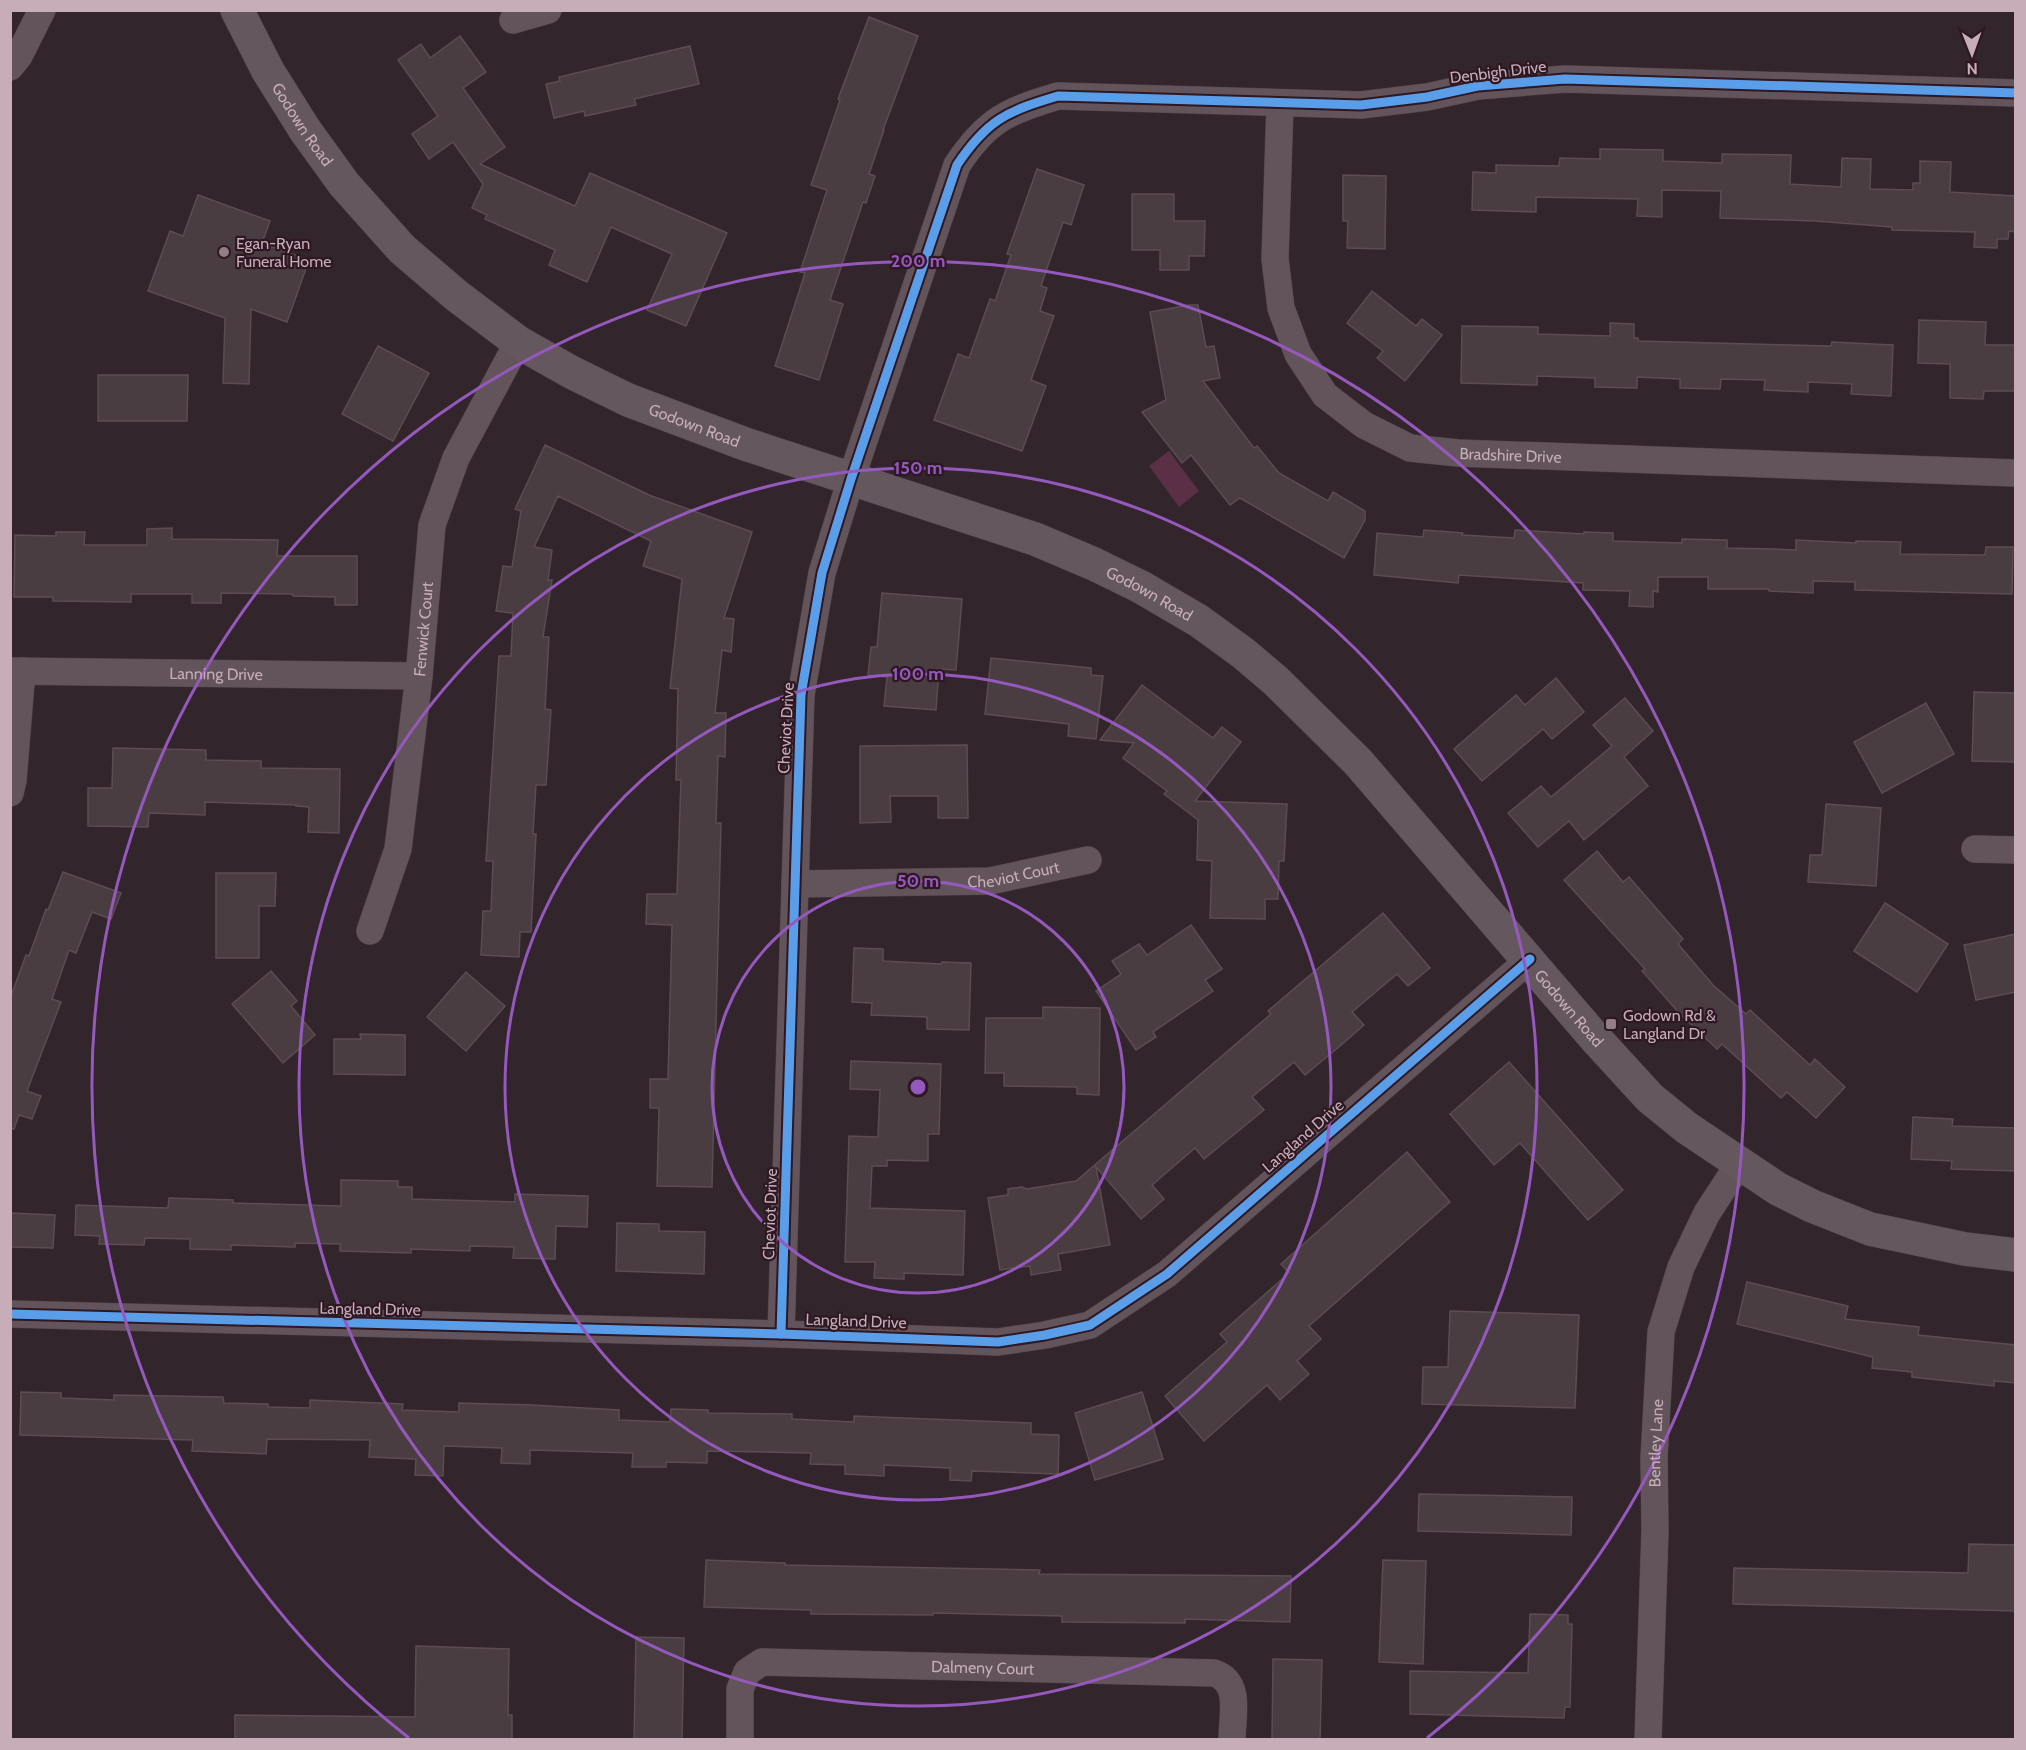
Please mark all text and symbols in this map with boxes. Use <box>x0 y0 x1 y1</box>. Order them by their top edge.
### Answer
north arrow <box>1942 24 2002 84</box>
street label: Denbigh Drive <box>1449 57 1547 87</box>
text: N <box>1966 59 1978 78</box>
street label: Godown Road <box>268 79 337 170</box>
place label: Egan-Ryan Funeral Home <box>236 234 331 271</box>
marker: Egan-Ryan Funeral Home <box>217 245 231 259</box>
text: 200 m <box>891 250 945 272</box>
street label: Godown Road <box>646 399 743 451</box>
street label: Bradshire Drive <box>1459 444 1562 466</box>
text: 150 m <box>894 457 942 479</box>
street label: Godown Road <box>1103 562 1196 625</box>
street label: Fenwick Court <box>409 580 437 677</box>
street label: Lanning Drive <box>169 663 263 684</box>
text: 100 m <box>892 663 944 685</box>
street label: Cheviot Drive <box>774 682 798 774</box>
street label: Cheviot Court <box>967 857 1061 891</box>
text: 50 m <box>897 870 939 892</box>
street label: Godown Road <box>1531 965 1608 1051</box>
place label: Godown Rd & Langland Dr <box>1623 1006 1716 1043</box>
marker: Godown Rd & Langland Dr <box>1604 1017 1618 1031</box>
centre of rings <box>908 1077 928 1097</box>
street label: Langland Drive <box>1259 1096 1347 1176</box>
street label: Cheviot Drive <box>759 1168 781 1260</box>
street label: Langland Drive <box>319 1299 421 1319</box>
street label: Langland Drive <box>805 1310 907 1332</box>
street label: Bentley Lane <box>1644 1398 1667 1487</box>
street label: Dalmeny Court <box>931 1657 1035 1678</box>

